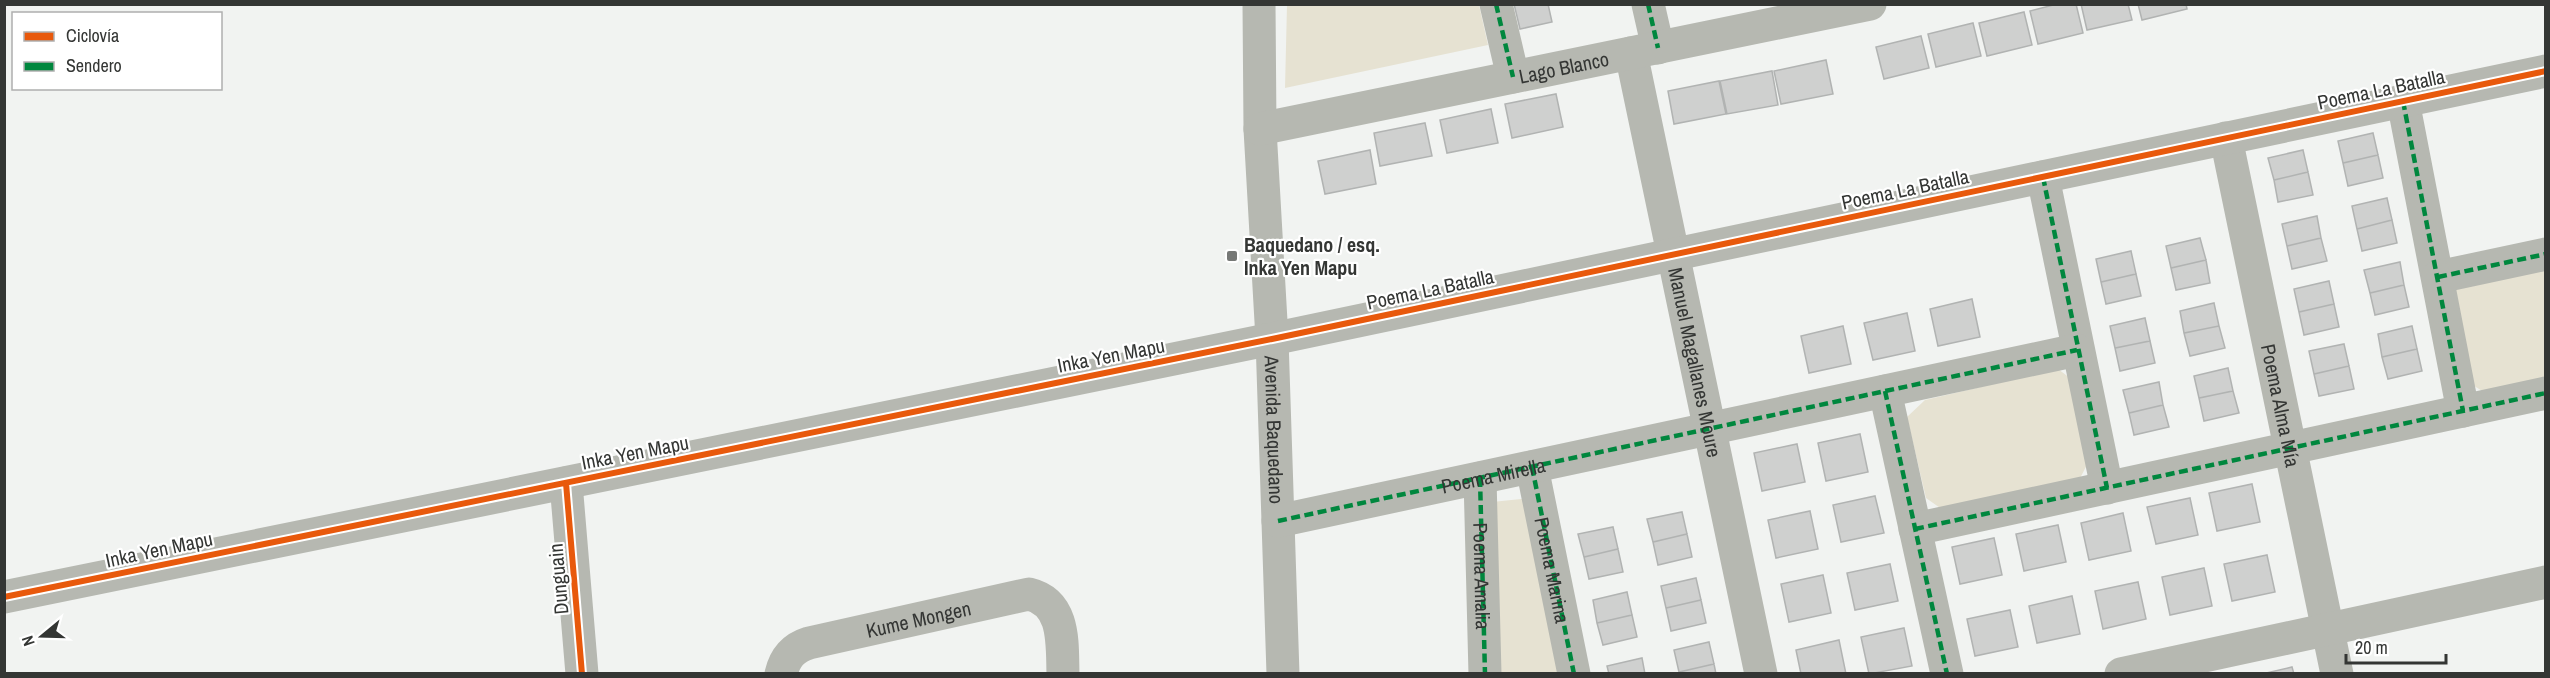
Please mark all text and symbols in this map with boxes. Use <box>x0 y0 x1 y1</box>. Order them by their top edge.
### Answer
legend <box>12 12 222 90</box>
text: Ciclovía <box>66 23 119 48</box>
street label: Lago Blanco <box>1516 44 1611 89</box>
text: Sendero <box>66 53 122 78</box>
street label: Poema La Batalla <box>2315 62 2447 116</box>
street label: Poema La Batalla <box>1839 162 1971 216</box>
place label: Baquedano / esq. Inka Yen Mapu <box>1244 231 1380 281</box>
marker: Baquedano / esq. Inka Yen Mapu <box>1225 249 1239 263</box>
street label: Poema La Batalla <box>1364 262 1496 316</box>
street label: Manuel Magallanes Moure <box>1663 265 1729 460</box>
street label: Inka Yen Mapu <box>1055 331 1167 379</box>
street label: Poema Alma Mía <box>2255 341 2307 469</box>
street label: Avenida Baquedano <box>1259 354 1291 504</box>
street label: Inka Yen Mapu <box>579 428 691 476</box>
street label: Poema Mirella <box>1439 451 1548 499</box>
street label: Poema Marina <box>1529 514 1577 625</box>
street label: Poema Amalia <box>1468 522 1497 630</box>
street label: Inka Yen Mapu <box>103 524 215 574</box>
street label: Dunguain <box>541 542 575 616</box>
street label: Kume Mongen <box>863 594 973 643</box>
north arrow <box>12 606 72 666</box>
scale bar <box>2346 627 2446 665</box>
text: N <box>16 633 40 649</box>
text: 20 m <box>2355 635 2388 660</box>

